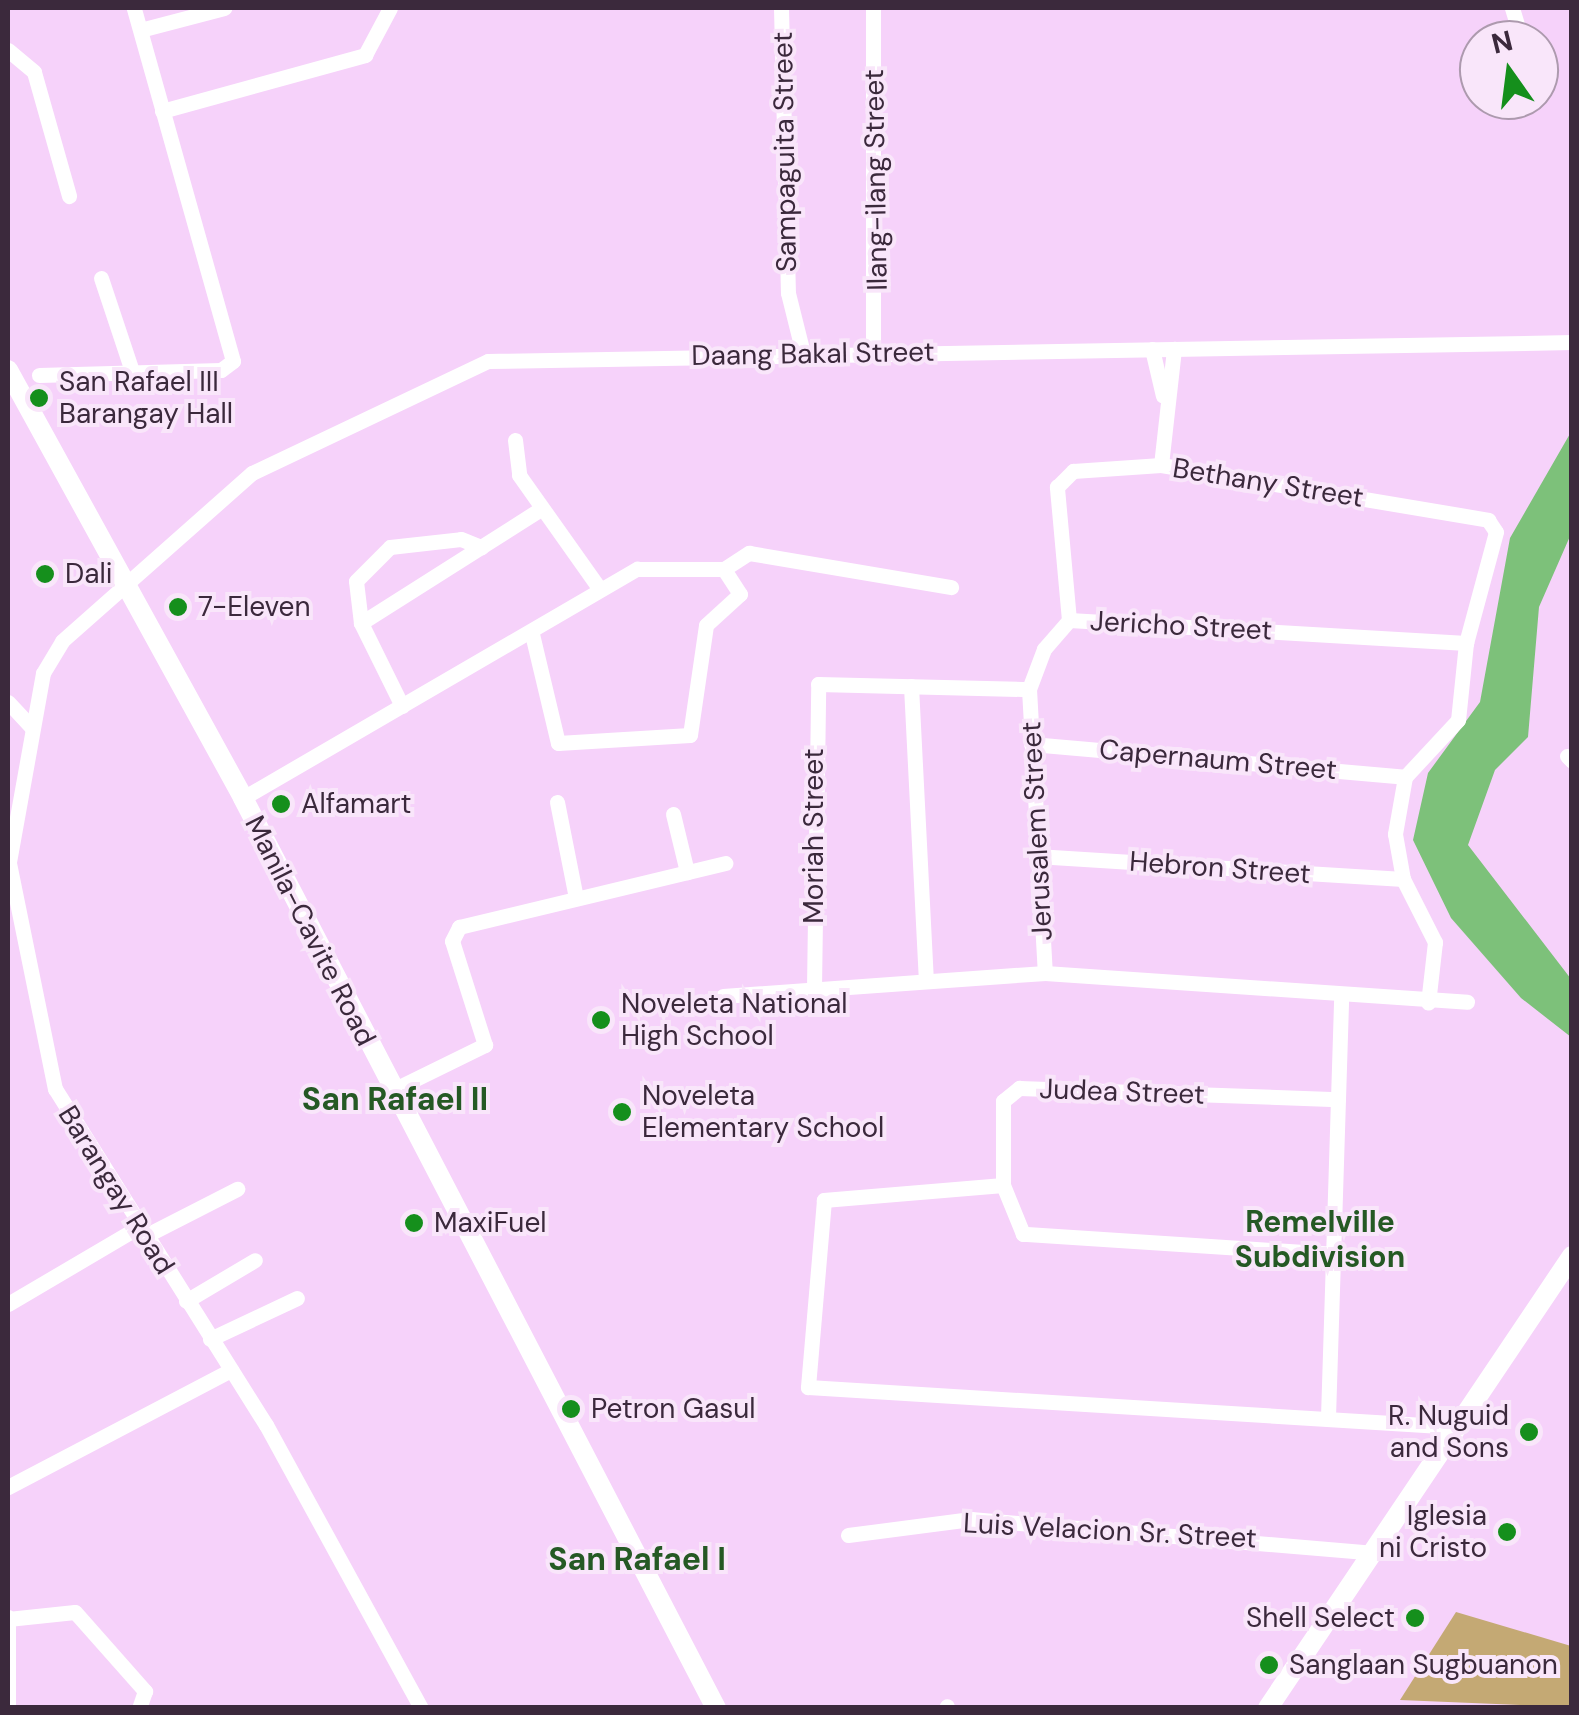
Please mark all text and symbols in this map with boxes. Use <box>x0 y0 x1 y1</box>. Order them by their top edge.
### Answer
north arrow <box>1459 20 1559 120</box>
text: N <box>1488 22 1516 63</box>
street label: Sampaguita Street <box>766 31 804 273</box>
street label: Ilang-ilang Street <box>857 69 895 291</box>
street label: Daang Bakal Street <box>691 335 935 373</box>
place label: San Rafael III Barangay Hall <box>59 365 233 431</box>
marker: San Rafael III Barangay Hall <box>28 387 50 409</box>
street label: Bethany Street <box>1170 451 1366 515</box>
place label: Dali <box>65 557 112 591</box>
marker: Dali <box>34 563 56 585</box>
place label: 7-Eleven <box>198 590 311 624</box>
marker: 7-Eleven <box>167 596 189 618</box>
street label: Jericho Street <box>1089 604 1273 648</box>
street label: Jerusalem Street <box>1014 721 1060 941</box>
street label: Capernaum Street <box>1098 733 1338 787</box>
street label: Moriah Street <box>797 748 831 924</box>
place label: Alfamart <box>301 787 412 821</box>
marker: Alfamart <box>270 793 292 815</box>
street label: Manila-Cavite Road <box>237 810 383 1052</box>
street label: Hebron Street <box>1128 845 1312 891</box>
place label: Noveleta National High School <box>621 987 848 1053</box>
marker: Noveleta National High School <box>590 1009 612 1031</box>
street label: Judea Street <box>1039 1072 1205 1112</box>
place label: Noveleta Elementary School <box>642 1079 884 1145</box>
district label: San Rafael II <box>302 1080 488 1118</box>
street label: Barangay Road <box>51 1100 181 1280</box>
marker: Noveleta Elementary School <box>611 1101 633 1123</box>
district label: Remelville Subdivision <box>1235 1204 1405 1274</box>
place label: MaxiFuel <box>434 1206 547 1240</box>
marker: MaxiFuel <box>403 1212 425 1234</box>
place label: Petron Gasul <box>591 1392 756 1426</box>
marker: Petron Gasul <box>560 1398 582 1420</box>
place label: R. Nuguid and Sons <box>1388 1399 1509 1465</box>
marker: R. Nuguid and Sons <box>1518 1421 1540 1443</box>
place label: Iglesia ni Cristo <box>1379 1499 1487 1565</box>
street label: Luis Velacion Sr. Street <box>962 1507 1258 1555</box>
marker: Iglesia ni Cristo <box>1496 1521 1518 1543</box>
district label: San Rafael I <box>548 1540 726 1578</box>
place label: Shell Select <box>1246 1601 1395 1635</box>
marker: Shell Select <box>1404 1607 1426 1629</box>
place label: Sanglaan Sugbuanon <box>1289 1648 1558 1682</box>
marker: Sanglaan Sugbuanon <box>1258 1654 1280 1676</box>

